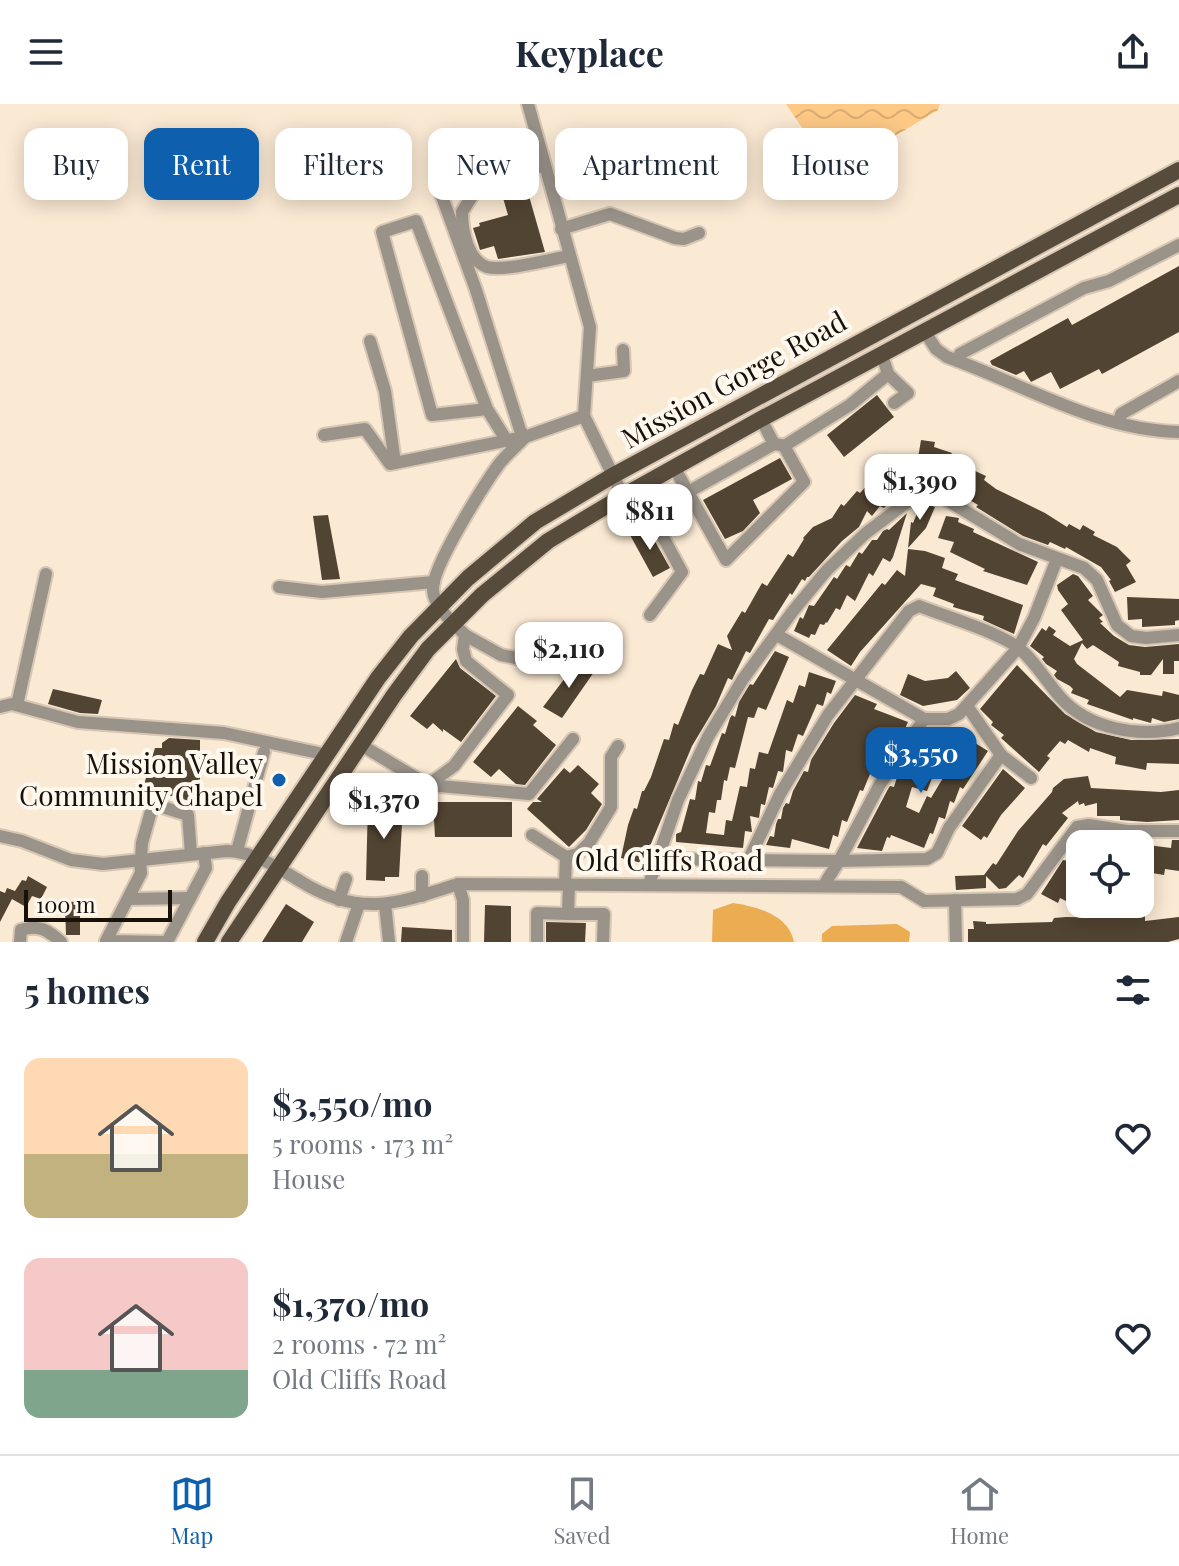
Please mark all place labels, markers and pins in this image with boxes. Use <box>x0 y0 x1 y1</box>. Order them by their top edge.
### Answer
pin: $1,390 <box>855 454 985 522</box>
pin: $811 <box>603 484 697 552</box>
pin: $2,110 <box>504 622 634 690</box>
pin: $3,550 <box>856 727 986 795</box>
place label: Mission Valley Community Chapel <box>19 744 263 813</box>
marker: Mission Valley Community Chapel <box>270 771 288 789</box>
pin: $1,370 <box>319 773 449 841</box>

